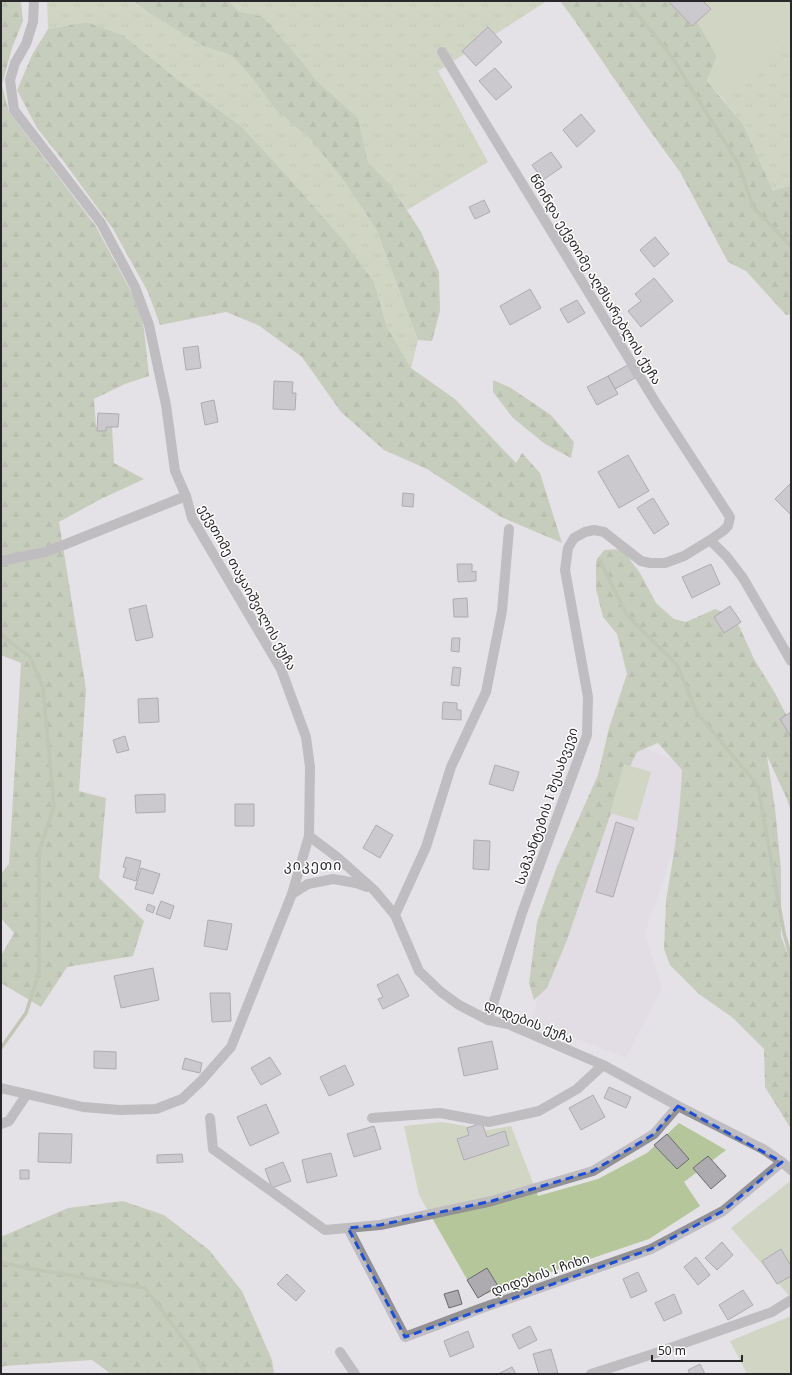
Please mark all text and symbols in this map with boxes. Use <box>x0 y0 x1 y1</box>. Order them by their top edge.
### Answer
street label: წმინდა ექვთიმე აღმსარებლის ქუჩა <box>526 170 666 388</box>
street label: ექვთიმე თაყაიშვილის ქუჩა <box>195 501 301 673</box>
street label: სამპანტების I შესახვევი <box>511 725 581 887</box>
district label: კიკეთი <box>284 855 342 874</box>
street label: დიდების ქუჩა <box>482 995 576 1047</box>
street label: დიდების I ჩიხი <box>488 1249 592 1299</box>
scale bar <box>652 1337 742 1363</box>
text: 50 m <box>658 1342 686 1359</box>

